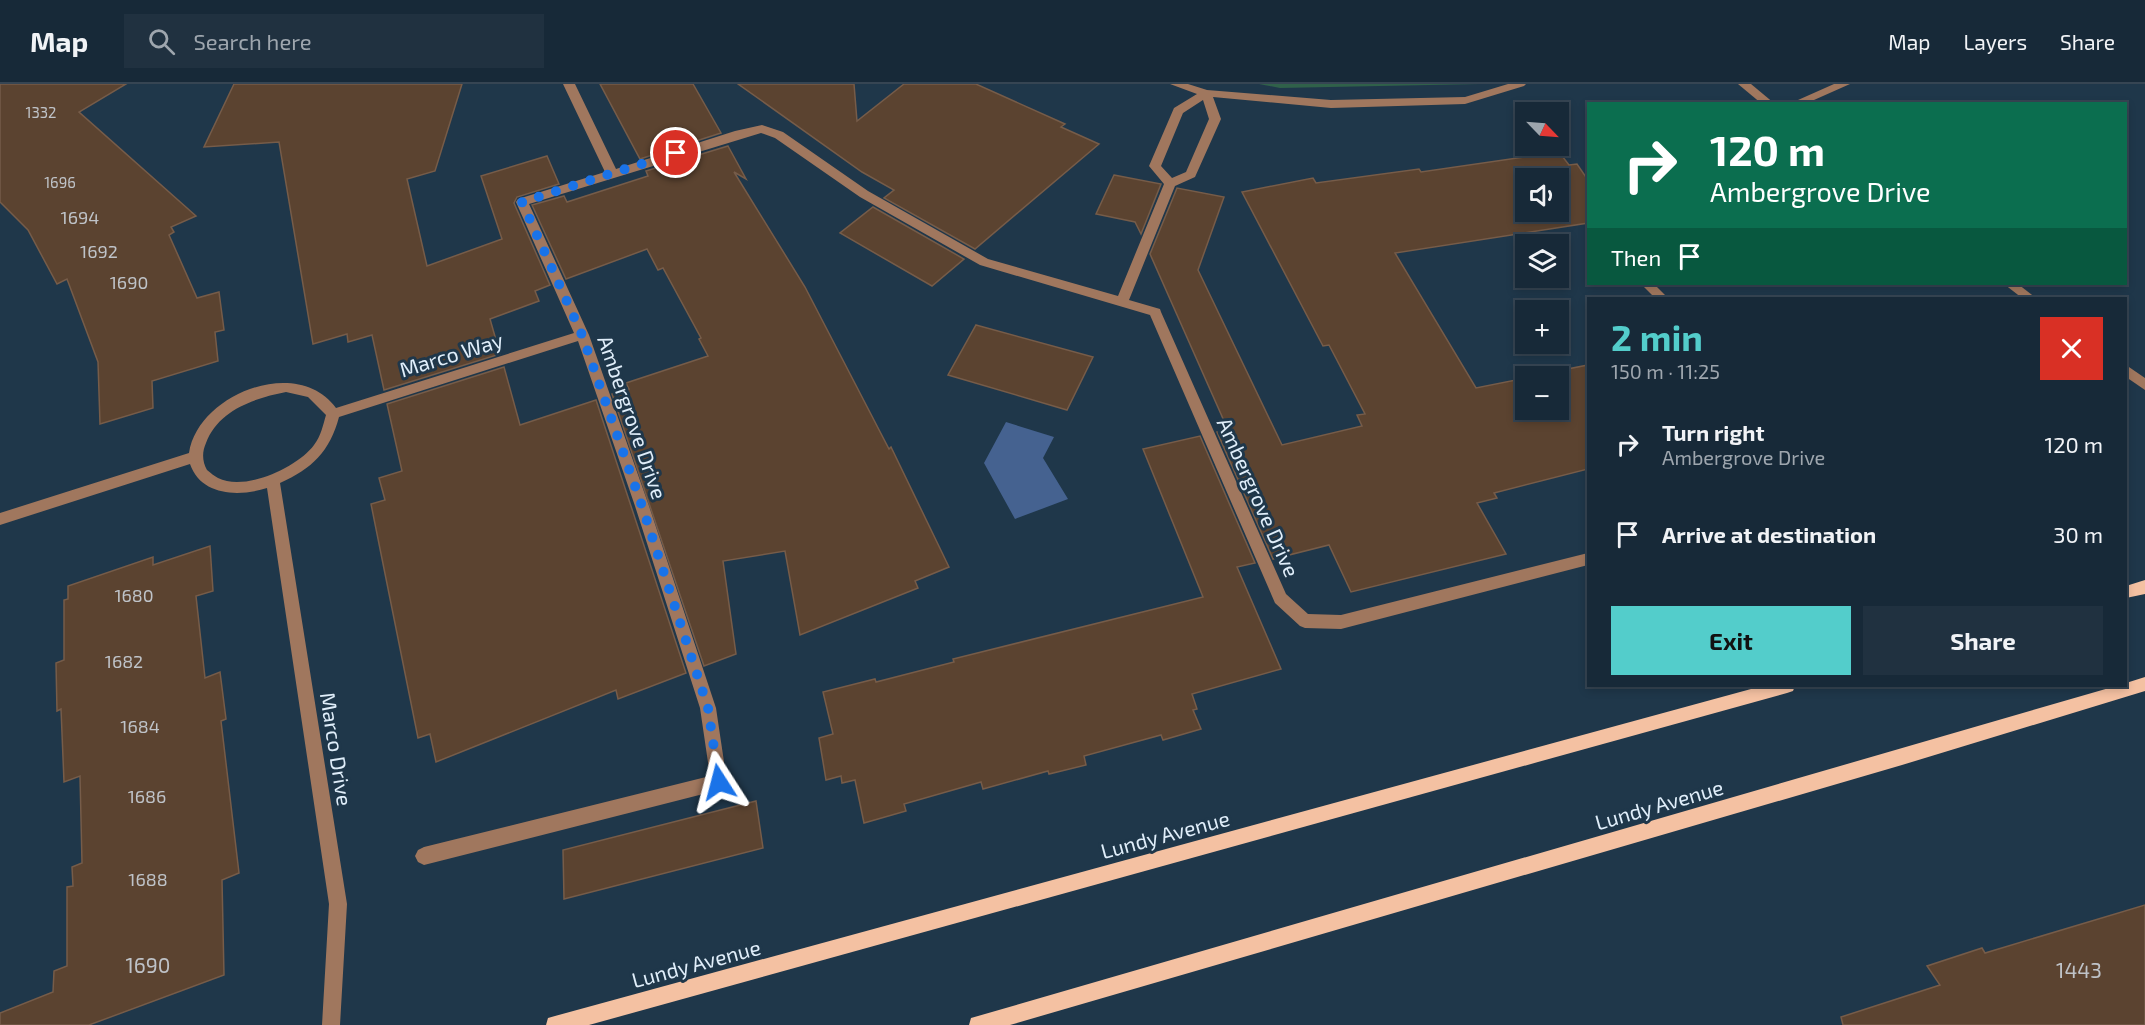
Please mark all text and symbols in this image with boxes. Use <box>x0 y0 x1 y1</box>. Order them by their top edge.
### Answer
search box <box>124 14 544 68</box>
text: Map <box>30 24 88 58</box>
icon: search <box>145 25 178 58</box>
text: Search here <box>193 28 312 54</box>
text: Map <box>1888 29 1930 54</box>
text: Layers <box>1963 29 2027 54</box>
text: Share <box>2060 29 2115 54</box>
north arrow <box>1515 102 1569 156</box>
map controls <box>1515 102 1569 420</box>
house number: 1332 <box>25 103 57 121</box>
text: 120 m <box>1710 124 1825 174</box>
icon: right <box>1611 126 1689 204</box>
pin <box>650 127 701 178</box>
icon: arrive <box>659 136 692 169</box>
button: sound <box>1515 168 1569 222</box>
house number: 1696 <box>44 173 76 191</box>
text: Ambergrove Drive <box>1710 175 1931 207</box>
house number: 1694 <box>61 206 99 228</box>
button: layers <box>1515 234 1569 288</box>
house number: 1692 <box>80 240 118 262</box>
icon: arrive <box>1673 240 1706 273</box>
text: Then <box>1611 244 1661 270</box>
house number: 1690 <box>110 271 148 293</box>
button: + <box>1515 300 1569 354</box>
text: 2 min <box>1611 315 1703 358</box>
button: close <box>2040 317 2103 380</box>
street label: Marco Way <box>396 326 506 382</box>
street label: Ambergrove Drive <box>593 332 673 502</box>
text: 150 m · 11:25 <box>1611 359 1720 383</box>
button: − <box>1515 366 1569 420</box>
street label: Ambergrove Drive <box>1213 414 1305 580</box>
text: Turn right <box>1662 419 1764 445</box>
icon: right <box>1611 428 1644 461</box>
text: 120 m <box>2044 431 2103 457</box>
text: Ambergrove Drive <box>1662 445 1825 469</box>
icon: arrive <box>1611 518 1644 551</box>
text: Arrive at destination <box>1662 521 1876 547</box>
text: 30 m <box>2053 521 2103 547</box>
house number: 1680 <box>114 584 154 606</box>
button: Exit <box>1611 606 1851 675</box>
button: Share <box>1863 606 2103 675</box>
house number: 1682 <box>105 650 143 672</box>
street label: Marco Drive <box>316 690 358 808</box>
house number: 1684 <box>120 715 160 737</box>
position arrow <box>687 750 751 814</box>
street label: Lundy Avenue <box>1592 774 1726 834</box>
house number: 1686 <box>128 785 166 807</box>
street label: Lundy Avenue <box>1098 805 1232 863</box>
house number: 1688 <box>128 868 168 890</box>
street label: Lundy Avenue <box>629 934 763 992</box>
house number: 1690 <box>125 952 171 977</box>
house number: 1443 <box>2056 957 2102 982</box>

